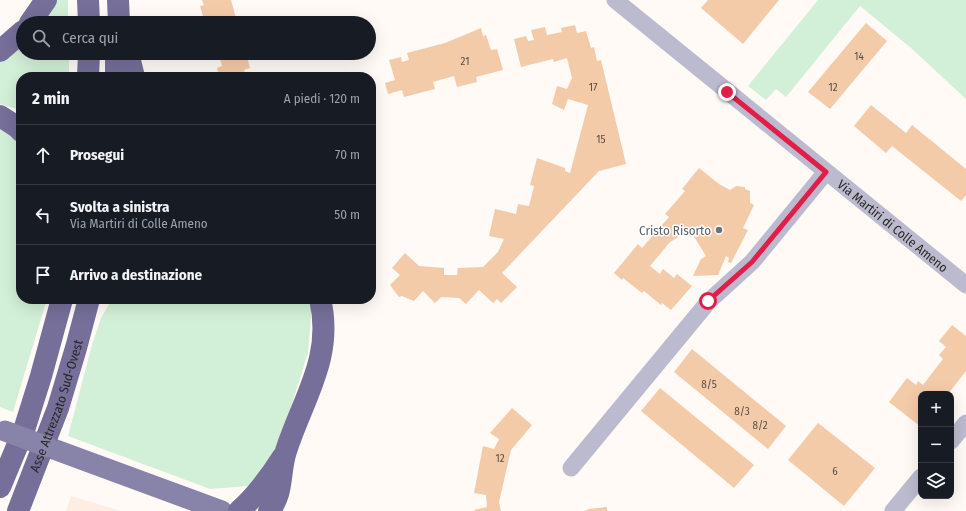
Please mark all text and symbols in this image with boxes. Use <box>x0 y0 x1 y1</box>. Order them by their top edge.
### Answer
search box <box>16 16 376 60</box>
icon: search <box>30 27 52 49</box>
text: Cerca qui <box>62 29 118 47</box>
house number: 14 <box>854 50 864 63</box>
house number: 21 <box>461 55 469 68</box>
house number: 17 <box>589 81 598 94</box>
house number: 12 <box>828 81 838 94</box>
route end <box>718 83 736 101</box>
text: 2 min <box>32 88 70 109</box>
text: A piedi · 120 m <box>284 91 360 106</box>
house number: 15 <box>596 133 606 146</box>
icon: ahead <box>32 144 54 166</box>
text: Prosegui <box>70 146 124 164</box>
text: 70 m <box>335 147 360 162</box>
street label: Via Martiri di Colle Ameno <box>835 176 951 275</box>
text: Svolta a sinistra <box>70 198 170 216</box>
icon: left <box>32 204 54 226</box>
text: 50 m <box>334 207 360 222</box>
text: Via Martiri di Colle Ameno <box>70 216 208 231</box>
place label: Cristo Risorto <box>639 223 711 238</box>
marker: Cristo Risorto <box>714 225 724 235</box>
icon: arrive <box>32 264 54 286</box>
text: Arrivo a destinazione <box>70 266 202 284</box>
route start <box>699 292 717 310</box>
street label: Asse Attrezzato Sud-Ovest <box>26 337 86 474</box>
house number: 8/5 <box>701 378 717 391</box>
map controls <box>918 391 954 499</box>
button: + <box>918 391 954 427</box>
house number: 8/3 <box>734 405 750 418</box>
house number: 8/2 <box>752 419 768 432</box>
button: − <box>918 427 954 463</box>
house number: 12 <box>495 452 505 465</box>
button: layers <box>918 463 954 499</box>
house number: 6 <box>832 465 838 478</box>

